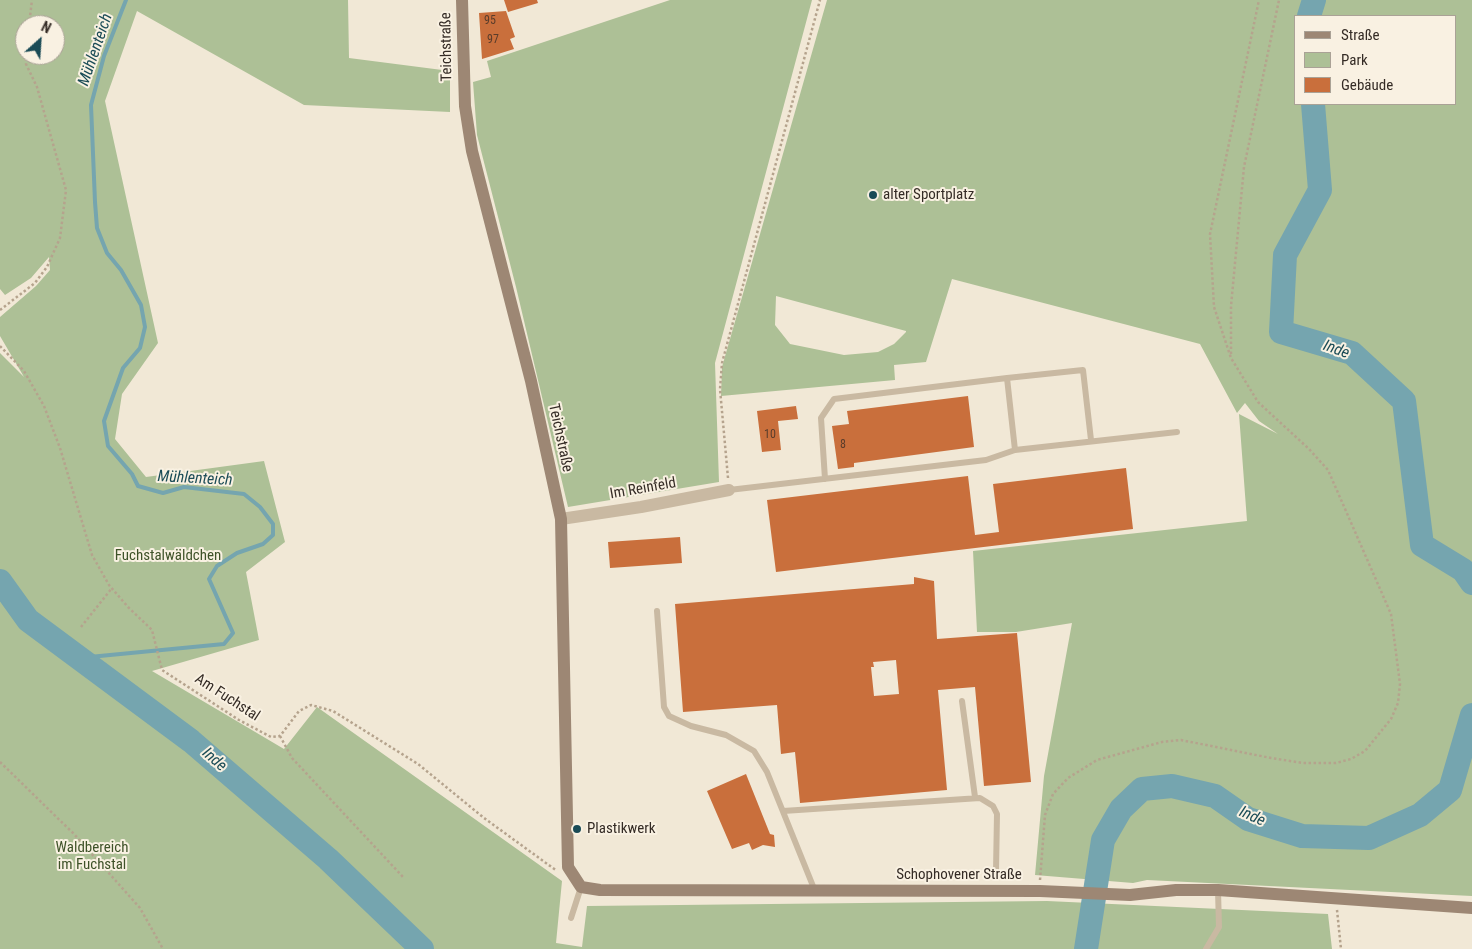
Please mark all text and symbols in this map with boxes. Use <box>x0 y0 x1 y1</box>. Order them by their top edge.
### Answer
water label: Mühlenteich <box>75 11 117 89</box>
street label: Teichstraße <box>437 12 457 82</box>
house number: 95 <box>484 14 496 28</box>
north arrow <box>15 15 65 65</box>
legend <box>1294 15 1457 105</box>
text: N <box>39 18 53 36</box>
text: Straße <box>1341 26 1380 44</box>
house number: 97 <box>487 33 499 47</box>
text: Park <box>1341 51 1368 69</box>
text: Gebäude <box>1341 76 1393 94</box>
place label: alter Sportplatz <box>883 186 974 204</box>
marker: alter Sportplatz <box>867 189 879 201</box>
water label: Inde <box>1320 336 1352 364</box>
street label: Teichstraße <box>544 402 576 474</box>
house number: 10 <box>764 428 776 442</box>
house number: 8 <box>840 438 846 452</box>
water label: Mühlenteich <box>157 467 233 491</box>
street label: Im Reinfeld <box>609 474 677 504</box>
park label: Fuchstalwäldchen <box>115 547 221 565</box>
street label: Am Fuchstal <box>191 670 263 726</box>
water label: Inde <box>198 744 230 776</box>
water label: Inde <box>1236 803 1268 831</box>
place label: Plastikwerk <box>587 820 656 838</box>
marker: Plastikwerk <box>571 823 583 835</box>
park label: Waldbereich im Fuchstal <box>56 839 128 874</box>
street label: Schophovener Straße <box>896 866 1022 884</box>

